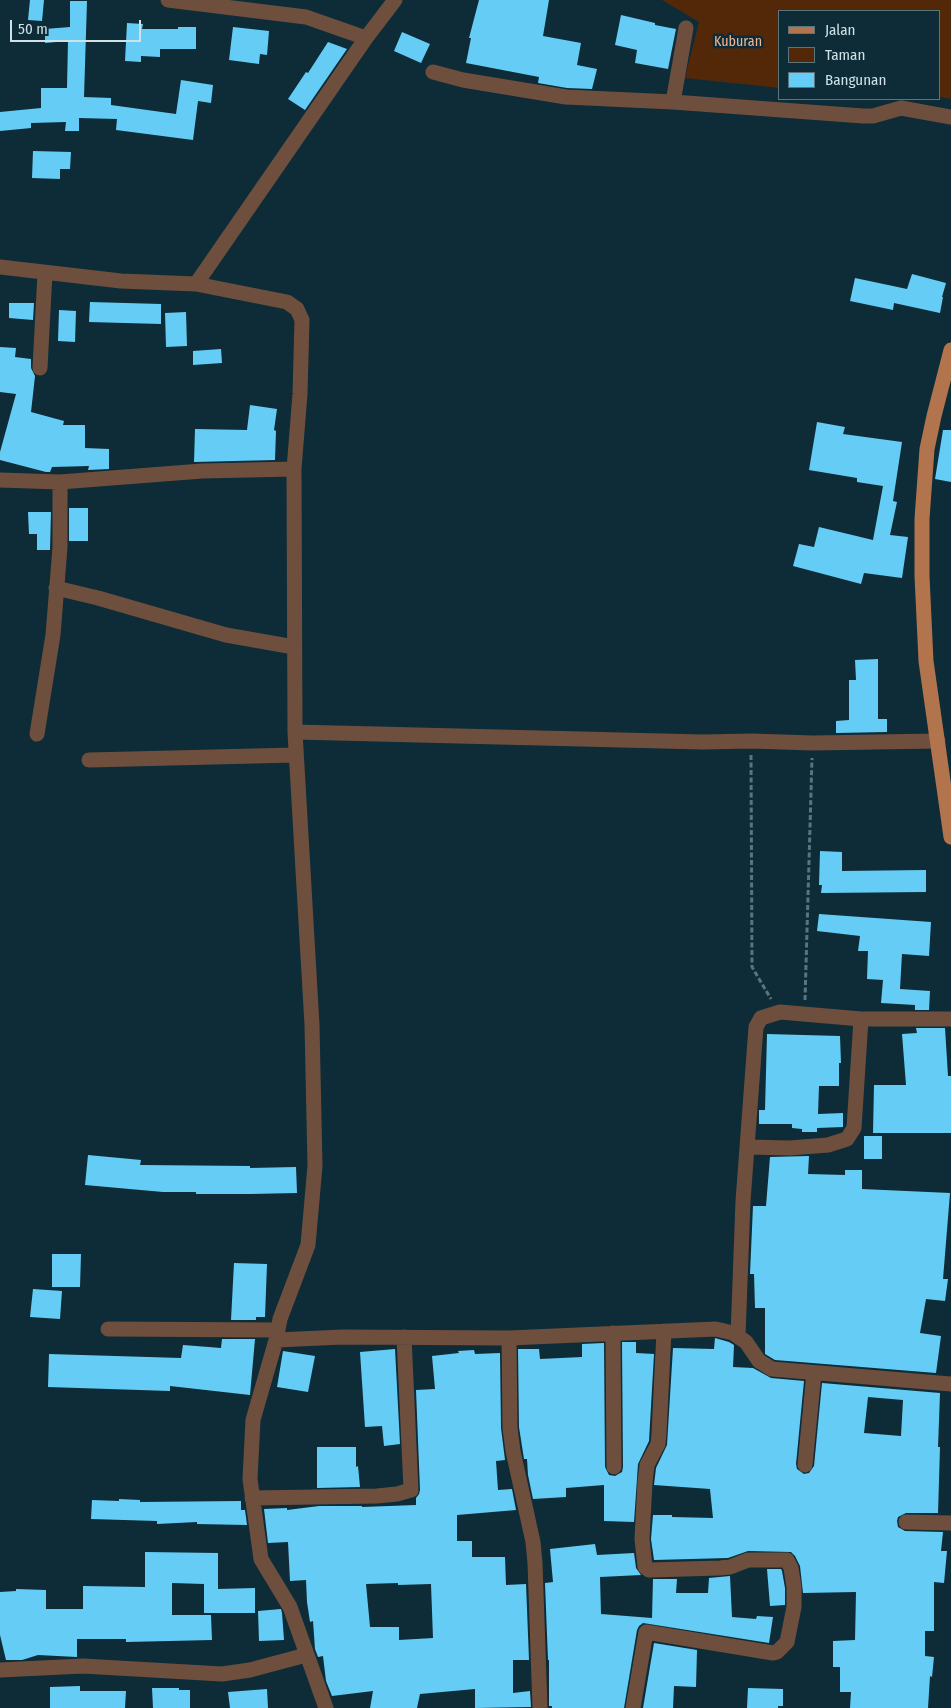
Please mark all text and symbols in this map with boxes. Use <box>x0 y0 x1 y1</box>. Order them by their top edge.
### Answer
scale bar <box>12 10 144 42</box>
legend <box>778 10 941 100</box>
text: 50 m <box>18 20 48 38</box>
text: Jalan <box>825 21 855 39</box>
park label: Kuburan <box>714 34 762 50</box>
text: Taman <box>825 46 865 64</box>
text: Bangunan <box>825 71 886 89</box>

